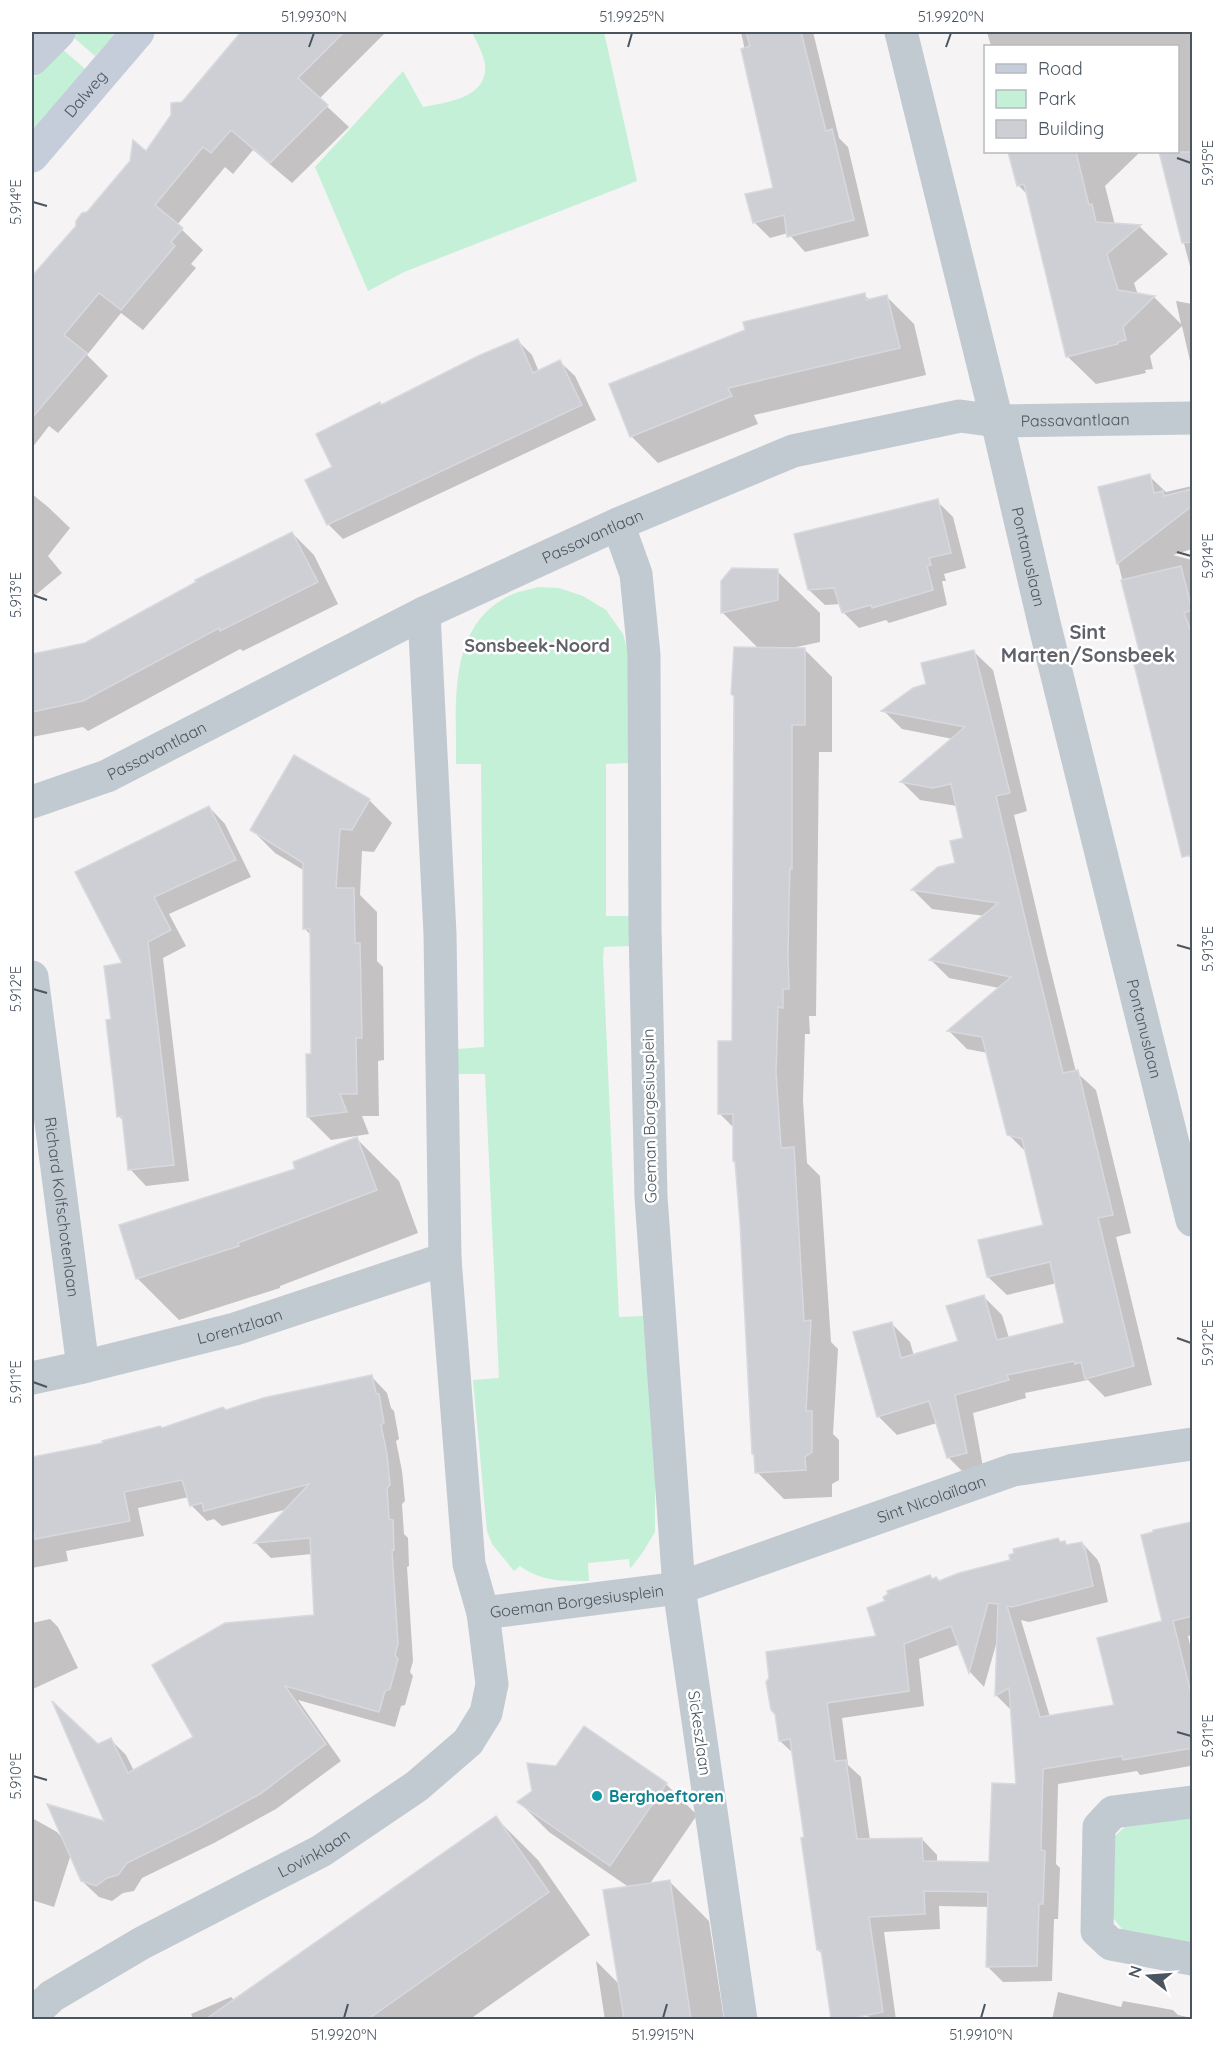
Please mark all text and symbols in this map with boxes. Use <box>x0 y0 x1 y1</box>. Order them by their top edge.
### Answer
text: 51.9930°N <box>281 7 347 26</box>
text: 51.9925°N <box>599 7 665 26</box>
text: 51.9920°N <box>918 7 984 26</box>
legend <box>984 45 1179 153</box>
text: Road <box>1038 57 1083 80</box>
street label: Dalweg <box>60 66 111 121</box>
text: Park <box>1038 87 1076 110</box>
text: Building <box>1038 117 1104 140</box>
text: 5.915°E <box>1198 140 1217 186</box>
text: 5.914°E <box>6 179 25 225</box>
street label: Passavantlaan <box>1020 409 1130 431</box>
street label: Passavantlaan <box>539 505 646 568</box>
street label: Pontanuslaan <box>1007 505 1050 609</box>
text: 5.914°E <box>1198 533 1217 579</box>
text: 5.913°E <box>6 572 25 618</box>
district label: Sint Marten/Sonsbeek <box>1001 619 1175 667</box>
district label: Sonsbeek-Noord <box>464 634 610 657</box>
street label: Passavantlaan <box>103 717 210 784</box>
text: 5.913°E <box>1198 926 1217 972</box>
text: 5.912°E <box>6 966 25 1012</box>
street label: Pontanuslaan <box>1123 977 1167 1080</box>
street label: Goeman Borgesiusplein <box>637 1028 661 1204</box>
street label: Richard Kolfschotenlaan <box>40 1116 84 1298</box>
street label: Lorentzlaan <box>195 1304 285 1348</box>
text: 5.912°E <box>1198 1320 1217 1366</box>
text: 5.911°E <box>6 1360 25 1404</box>
street label: Sint Nicolaïlaan <box>874 1470 988 1527</box>
street label: Goeman Borgesiusplein <box>489 1580 665 1622</box>
street label: Sickeszlaan <box>684 1689 716 1777</box>
text: 5.911°E <box>1198 1714 1217 1758</box>
text: 5.910°E <box>6 1753 25 1799</box>
place label: Berghoeftoren <box>609 1786 724 1806</box>
marker: Berghoeftoren <box>590 1789 604 1803</box>
street label: Lovinklaan <box>274 1824 354 1882</box>
north arrow <box>1119 1946 1179 2006</box>
text: N <box>1123 1963 1146 1980</box>
text: 51.9920°N <box>311 2025 377 2044</box>
text: 51.9915°N <box>632 2025 694 2044</box>
text: 51.9910°N <box>949 2025 1013 2044</box>

